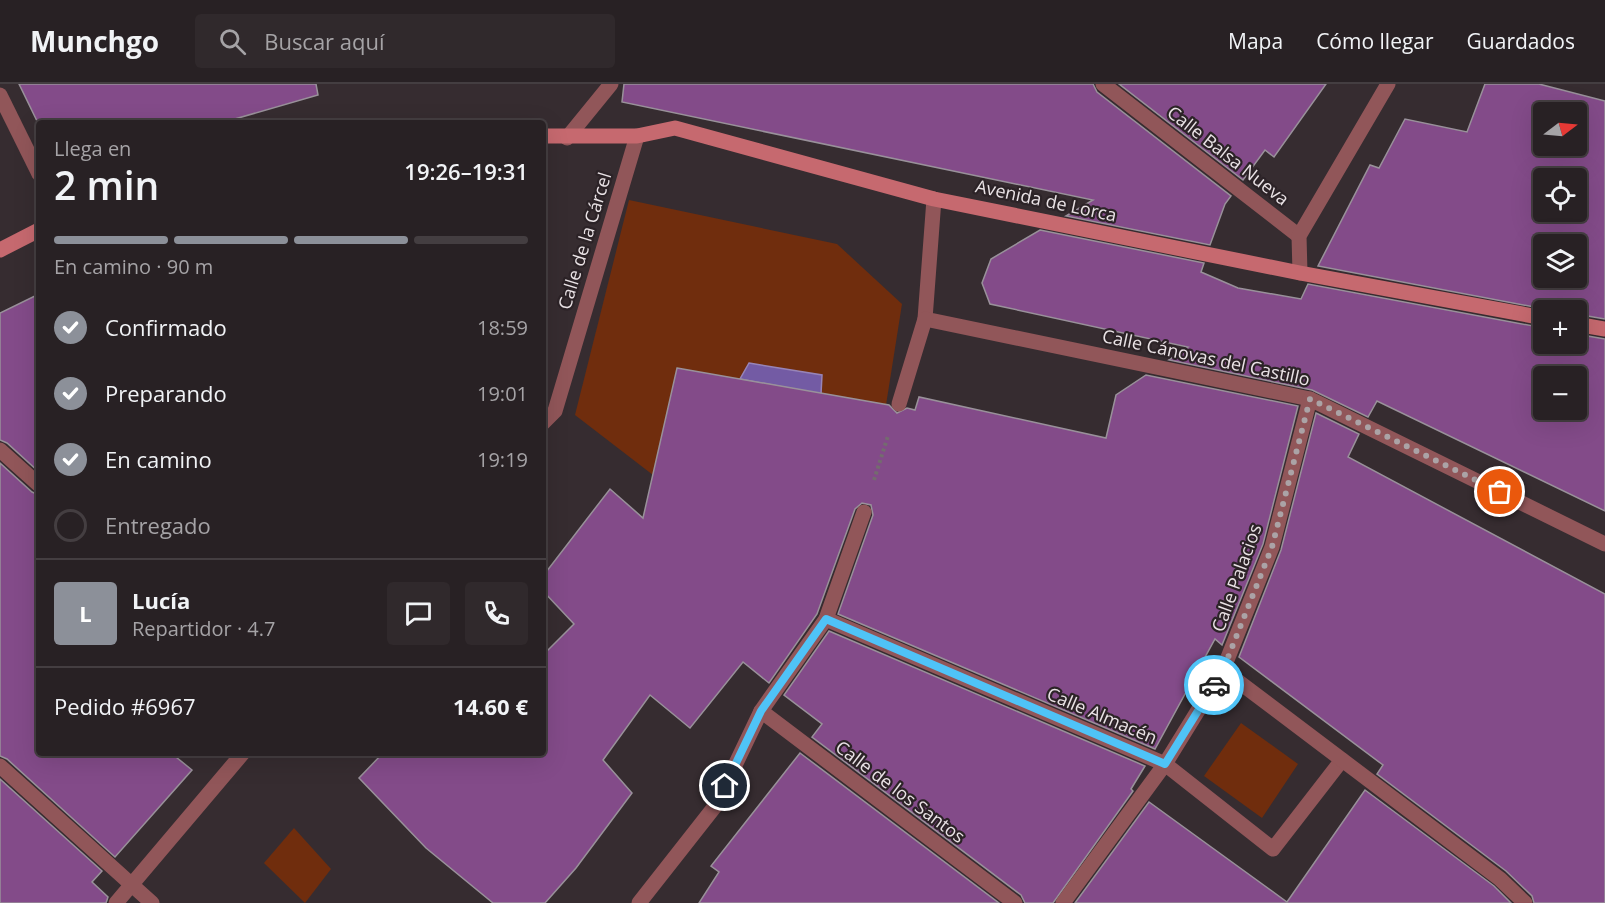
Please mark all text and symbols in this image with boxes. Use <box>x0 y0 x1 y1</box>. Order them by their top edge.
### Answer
search box <box>195 14 615 68</box>
text: Munchgo <box>30 22 159 60</box>
icon: search <box>216 25 249 58</box>
text: Buscar aquí <box>264 26 385 56</box>
text: Mapa <box>1228 27 1283 55</box>
text: Cómo llegar <box>1316 27 1434 55</box>
text: Guardados <box>1467 27 1575 55</box>
street label: Calle Balsa Nueva <box>1163 100 1294 210</box>
north arrow <box>1533 102 1587 156</box>
map controls <box>1533 102 1587 420</box>
text: Llega en <box>54 135 131 162</box>
text: 19:26–19:31 <box>404 156 528 186</box>
text: 2 min <box>54 158 159 211</box>
button: locate <box>1533 168 1587 222</box>
street label: Calle de la Cárcel <box>552 169 616 312</box>
street label: Avenida de Lorca <box>973 173 1119 227</box>
button: layers <box>1533 234 1587 288</box>
text: En camino · 90 m <box>54 253 213 280</box>
button: + <box>1533 300 1587 354</box>
icon: check <box>54 311 87 344</box>
text: Confirmado <box>105 312 227 342</box>
text: 18:59 <box>477 314 528 341</box>
street label: Calle Cánovas del Castillo <box>1100 323 1312 391</box>
button: − <box>1533 366 1587 420</box>
icon: check <box>54 377 87 410</box>
text: Preparando <box>105 378 227 408</box>
text: 19:01 <box>477 380 528 407</box>
icon: check <box>54 443 87 476</box>
text: En camino <box>105 444 212 474</box>
text: 19:19 <box>477 446 528 473</box>
pin <box>1474 466 1525 517</box>
icon: bag <box>1483 475 1516 508</box>
text: Entregado <box>105 510 211 540</box>
street label: Calle Palacios <box>1205 520 1267 635</box>
button: chat <box>387 582 450 645</box>
button: phone <box>465 582 528 645</box>
text: Lucía <box>132 585 190 615</box>
text: L <box>79 598 92 628</box>
text: Repartidor · 4.7 <box>132 615 276 642</box>
courier <box>1184 655 1244 715</box>
icon: car <box>1198 669 1231 702</box>
street label: Calle Almacén <box>1044 681 1161 749</box>
text: Pedido #6967 <box>54 691 196 721</box>
text: 14.60 € <box>453 691 528 721</box>
street label: Calle de los Santos <box>831 735 970 848</box>
pin <box>699 760 750 811</box>
icon: home <box>708 769 741 802</box>

